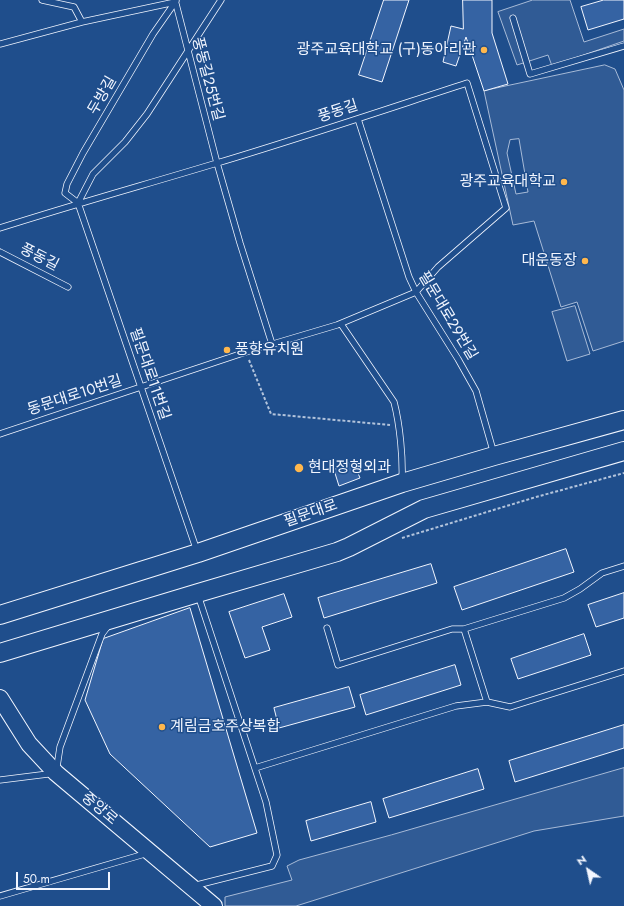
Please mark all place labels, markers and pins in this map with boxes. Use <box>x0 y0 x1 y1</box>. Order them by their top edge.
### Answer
place label: 광주교육대학교 (구)동아리관 <box>297 41 476 59</box>
marker: 광주교육대학교 (구)동아리관 <box>479 45 489 55</box>
place label: 광주교육대학교 <box>459 173 556 191</box>
marker: 광주교육대학교 <box>559 177 569 187</box>
place label: 대운동장 <box>522 252 577 270</box>
marker: 대운동장 <box>580 256 590 266</box>
place label: 풍향유치원 <box>235 341 304 359</box>
marker: 풍향유치원 <box>222 345 232 355</box>
place label: 현대정형외과 <box>308 459 391 477</box>
marker: 현대정형외과 <box>293 462 305 474</box>
place label: 계림금호주상복합 <box>170 718 280 736</box>
marker: 계림금호주상복합 <box>157 722 167 732</box>

